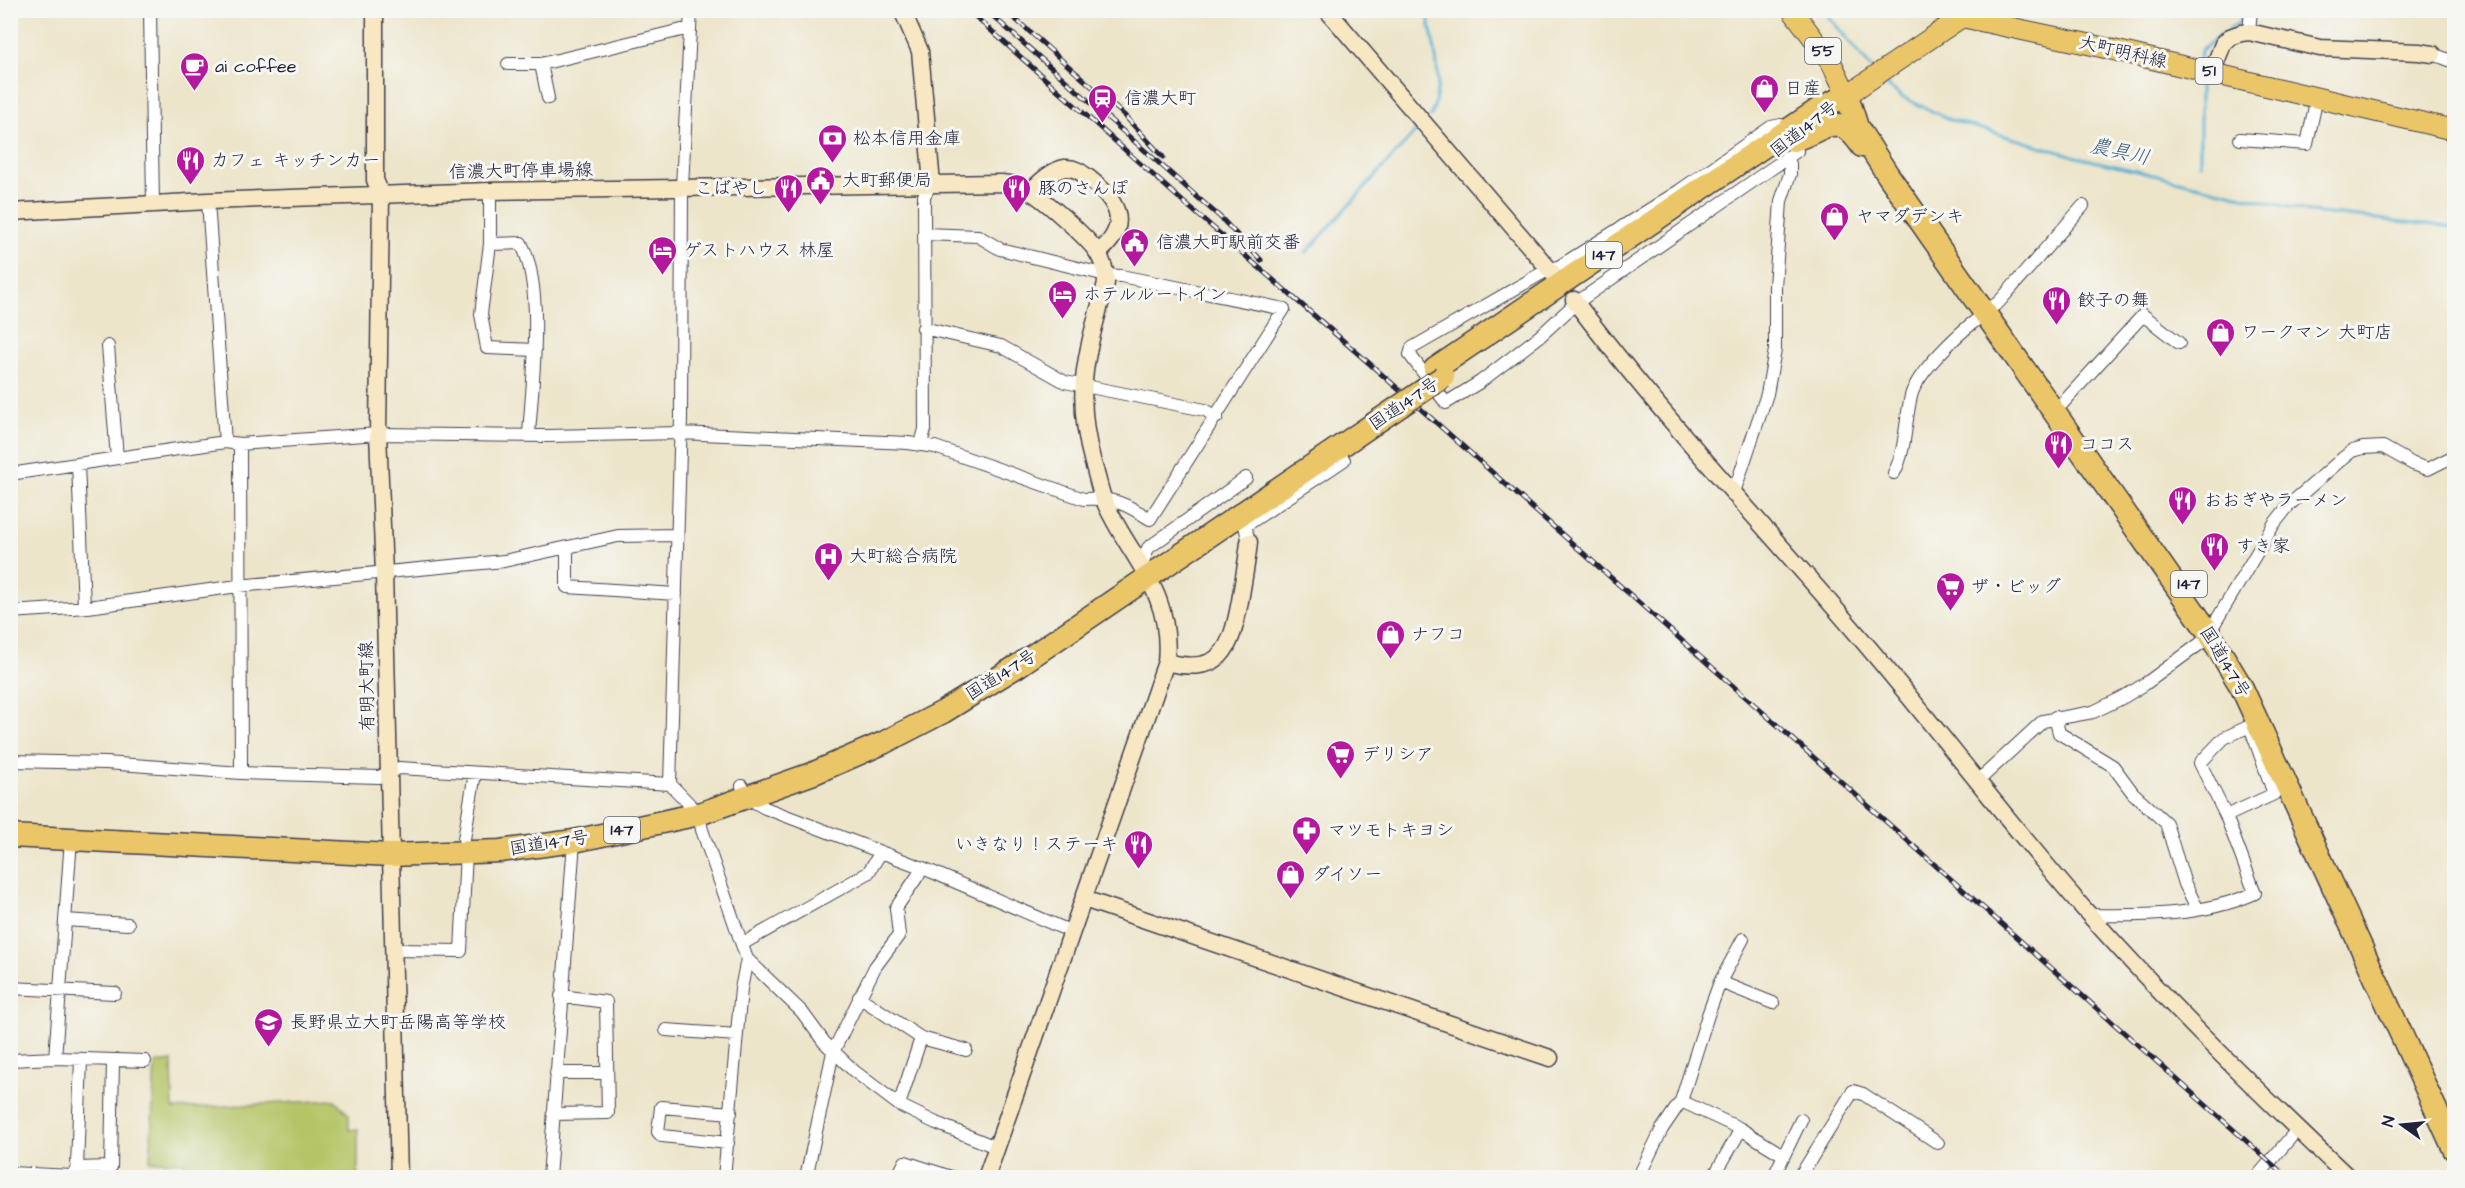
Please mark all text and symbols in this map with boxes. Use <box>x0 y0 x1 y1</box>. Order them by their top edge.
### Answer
street label: 大町明科線 <box>2076 30 2170 74</box>
road number: 55 <box>1805 38 1841 64</box>
cafe icon: ai coffee <box>178 50 210 92</box>
place label: ai coffee <box>215 54 297 79</box>
road number: 51 <box>2196 58 2222 84</box>
shop icon: 日産 <box>1748 72 1780 114</box>
place label: 日産 <box>1785 76 1821 101</box>
station icon: 信濃大町 <box>1087 82 1119 124</box>
place label: 信濃大町 <box>1124 86 1196 111</box>
street label: 国道147号 <box>1765 95 1843 163</box>
bank icon: 松本信用金庫 <box>816 122 848 164</box>
place label: 松本信用金庫 <box>853 126 961 151</box>
water label: 農具川 <box>2088 132 2152 172</box>
restaurant icon: カフェ キッチンカー <box>174 144 206 186</box>
place label: カフェ キッチンカー <box>211 148 380 173</box>
street label: 信濃大町停車場線 <box>449 157 593 185</box>
public building icon: 大町郵便局 <box>805 164 837 206</box>
place label: 大町郵便局 <box>842 168 932 193</box>
restaurant icon: こばやし <box>772 172 804 214</box>
restaurant icon: 豚のさんぽ <box>1001 172 1033 214</box>
place label: こばやし <box>695 176 767 201</box>
place label: 豚のさんぽ <box>1038 176 1128 201</box>
shop icon: ヤマダデンキ <box>1819 200 1851 242</box>
place label: ヤマダデンキ <box>1856 204 1964 229</box>
public building icon: 信濃大町駅前交番 <box>1119 226 1151 268</box>
place label: 信濃大町駅前交番 <box>1156 230 1300 255</box>
hotel icon: ゲストハウス 林屋 <box>647 234 679 276</box>
place label: ゲストハウス 林屋 <box>684 238 835 263</box>
road number: 147 <box>1586 242 1622 268</box>
hotel icon: ホテルルートイン <box>1046 278 1078 320</box>
place label: ホテルルートイン <box>1083 282 1227 307</box>
restaurant icon: 餃子の舞 <box>2040 284 2072 326</box>
place label: 餃子の舞 <box>2077 288 2149 313</box>
shop icon: ワークマン 大町店 <box>2204 316 2236 358</box>
place label: ワークマン 大町店 <box>2241 320 2392 345</box>
street label: 国道147号 <box>1364 371 1444 437</box>
restaurant icon: ココス <box>2043 428 2075 470</box>
place label: ココス <box>2080 432 2134 457</box>
restaurant icon: おおぎやラーメン <box>2167 484 2199 526</box>
place label: おおぎやラーメン <box>2204 488 2348 513</box>
restaurant icon: すき家 <box>2199 530 2231 572</box>
place label: すき家 <box>2236 534 2290 559</box>
hospital icon: 大町総合病院 <box>812 540 844 582</box>
place label: 大町総合病院 <box>849 544 957 569</box>
supermarket icon: ザ・ビッグ <box>1934 570 1966 612</box>
road number: 147 <box>2171 571 2207 597</box>
place label: ザ・ビッグ <box>1971 574 2061 599</box>
shop icon: ナフコ <box>1374 618 1406 660</box>
street label: 国道147号 <box>2194 621 2256 703</box>
place label: ナフコ <box>1411 622 1465 647</box>
street label: 有明大町線 <box>354 641 380 731</box>
street label: 国道147号 <box>961 643 1041 707</box>
supermarket icon: デリシア <box>1325 738 1357 780</box>
place label: デリシア <box>1362 742 1434 767</box>
pharmacy icon: マツモトキヨシ <box>1291 814 1323 856</box>
road number: 147 <box>604 817 640 843</box>
place label: マツモトキヨシ <box>1328 818 1454 843</box>
street label: 国道147号 <box>508 824 590 862</box>
restaurant icon: いきなり！ステーキ <box>1123 828 1155 870</box>
place label: いきなり！ステーキ <box>955 832 1118 857</box>
shop icon: ダイソー <box>1275 858 1307 900</box>
place label: ダイソー <box>1312 862 1382 887</box>
school or university icon: 長野県立大町岳陽高等学校 <box>253 1006 285 1048</box>
place label: 長野県立大町岳陽高等学校 <box>290 1010 506 1035</box>
north arrow <box>2372 1095 2432 1155</box>
text: N <box>2377 1114 2400 1129</box>

